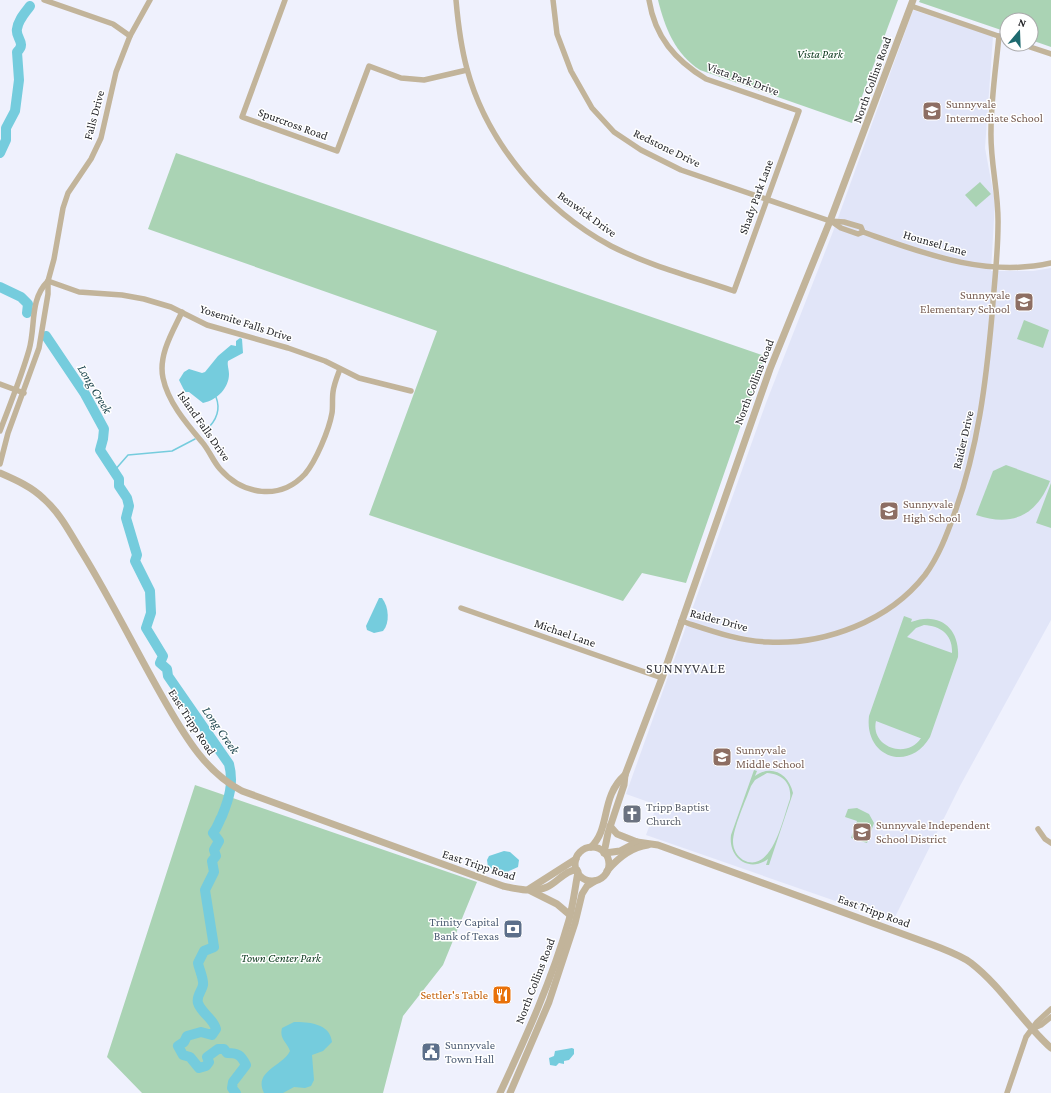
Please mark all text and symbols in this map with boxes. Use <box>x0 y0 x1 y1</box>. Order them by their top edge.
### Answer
north arrow <box>999 12 1039 52</box>
text: N <box>1017 16 1028 30</box>
street label: North Collins Road <box>850 34 894 125</box>
park label: Vista Park <box>797 47 844 61</box>
street label: Vista Park Drive <box>705 59 781 99</box>
street label: Falls Drive <box>81 89 107 141</box>
place label: Sunnyvale Intermediate School <box>946 97 1043 125</box>
school or university icon: Sunnyvale Intermediate School <box>921 100 943 122</box>
street label: Spurcross Road <box>256 105 330 143</box>
street label: Redstone Drive <box>631 126 703 170</box>
street label: Shady Park Lane <box>736 158 776 236</box>
street label: Benwick Drive <box>555 188 619 240</box>
street label: Hounsel Lane <box>902 227 968 259</box>
place label: Sunnyvale Elementary School <box>920 288 1010 316</box>
school or university icon: Sunnyvale Elementary School <box>1013 291 1035 313</box>
street label: Yosemite Falls Drive <box>198 301 294 345</box>
street label: North Collins Road <box>731 336 777 427</box>
water label: Long Creek <box>75 362 116 417</box>
street label: Island Falls Drive <box>175 388 233 464</box>
street label: Raider Drive <box>949 409 977 471</box>
place label: Sunnyvale High School <box>903 497 961 525</box>
school or university icon: Sunnyvale High School <box>878 500 900 522</box>
street label: Raider Drive <box>688 606 750 634</box>
street label: Michael Lane <box>532 616 598 650</box>
district label: SUNNYVALE <box>646 660 726 676</box>
street label: East Tripp Road <box>165 686 219 758</box>
water label: Long Creek <box>199 703 243 758</box>
place label: Sunnyvale Middle School <box>736 743 804 771</box>
school or university icon: Sunnyvale Middle School <box>711 746 733 768</box>
place label: Tripp Baptist Church <box>646 800 710 828</box>
church icon: Tripp Baptist Church <box>621 803 643 825</box>
place label: Sunnyvale Independent School District <box>876 818 991 846</box>
school or university icon: Sunnyvale Independent School District <box>851 821 873 843</box>
street label: East Tripp Road <box>441 847 518 884</box>
street label: East Tripp Road <box>836 891 913 931</box>
place label: Trinity Capital Bank of Texas <box>429 915 499 943</box>
bank icon: Trinity Capital Bank of Texas <box>502 918 524 940</box>
street label: North Collins Road <box>512 935 558 1026</box>
park label: Town Center Park <box>241 951 322 965</box>
restaurant icon: Settler's Table <box>491 984 513 1006</box>
place label: Settler's Table <box>421 988 488 1002</box>
place label: Sunnyvale Town Hall <box>445 1038 495 1066</box>
public building icon: Sunnyvale Town Hall <box>420 1041 442 1063</box>

